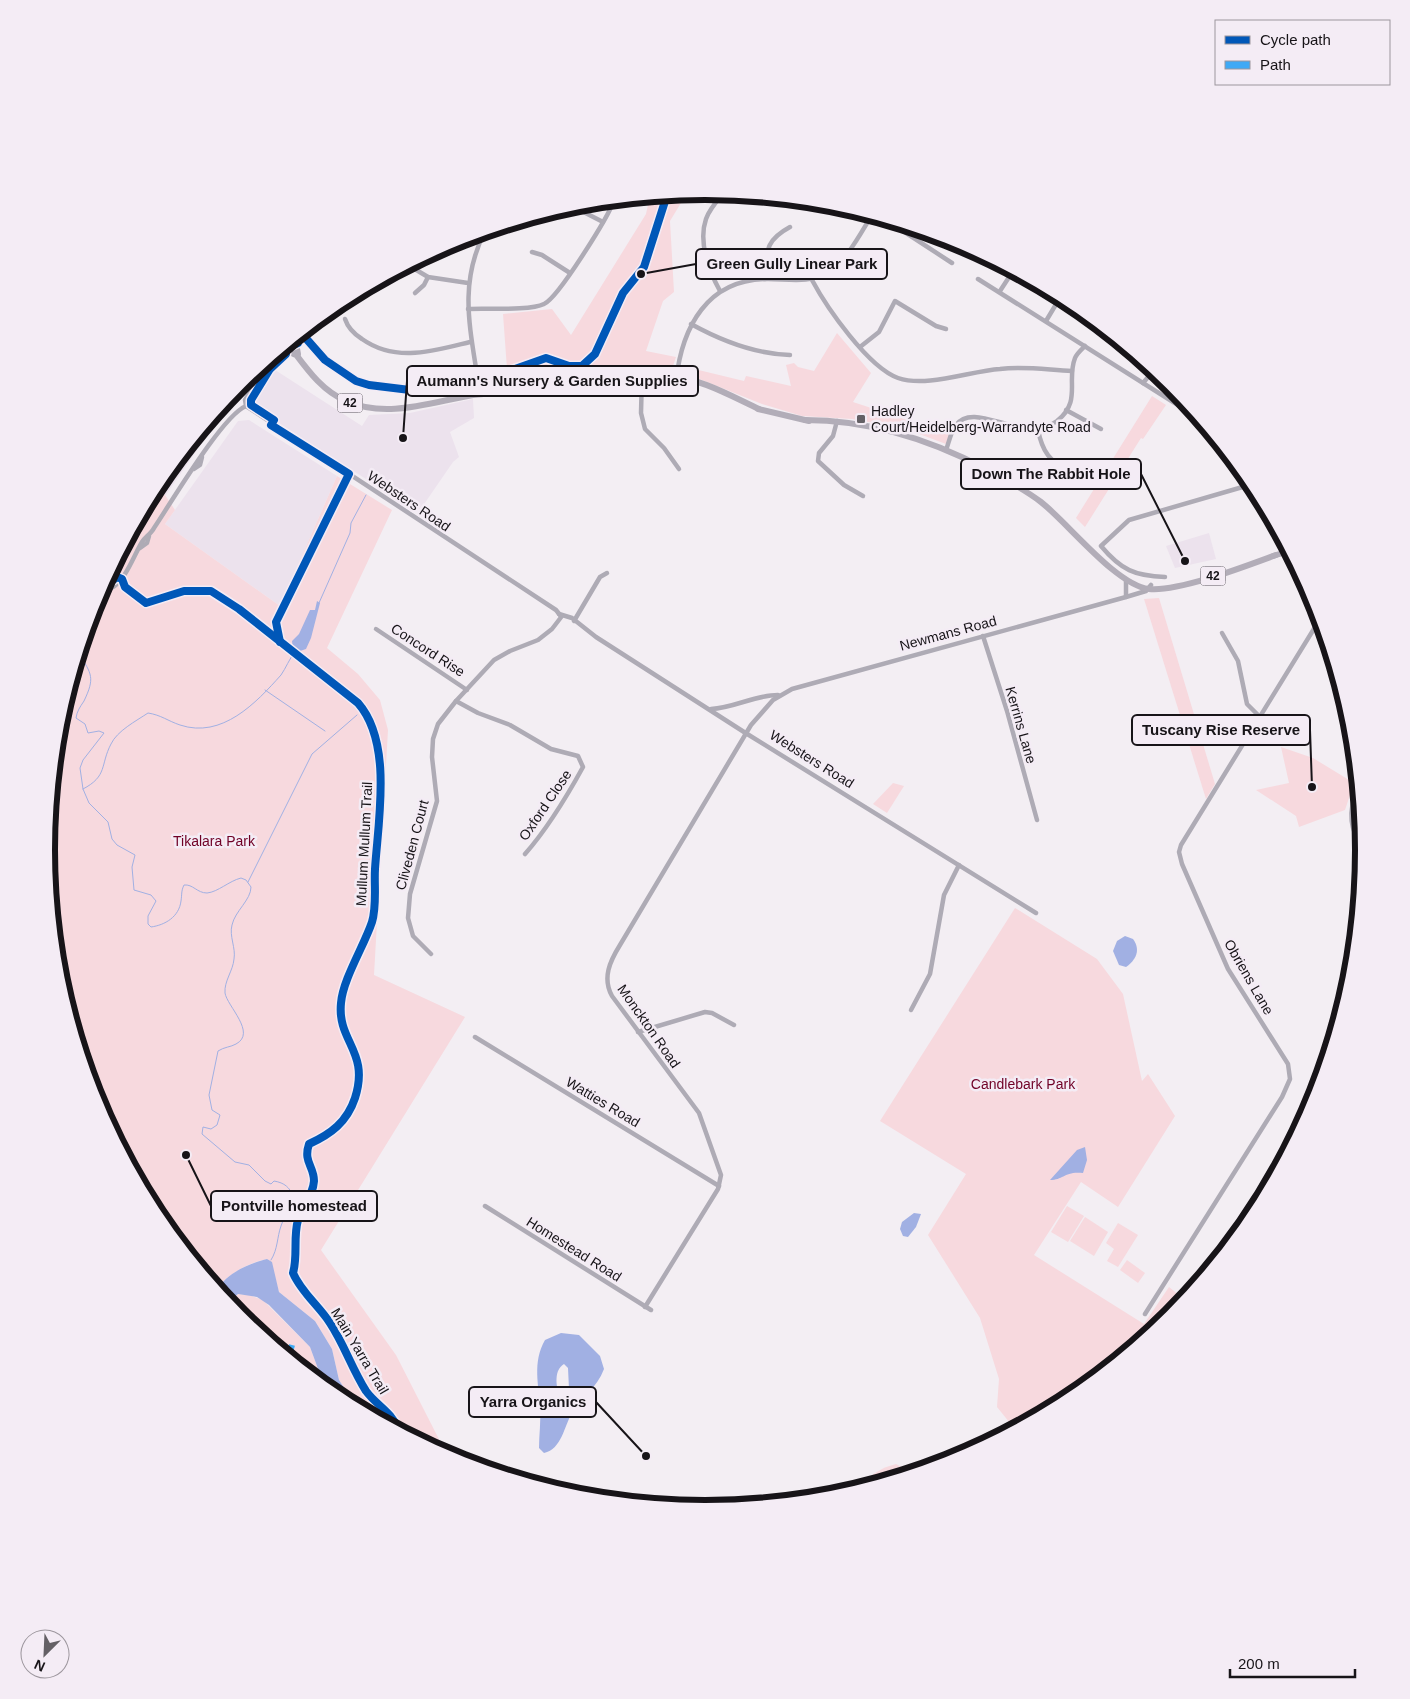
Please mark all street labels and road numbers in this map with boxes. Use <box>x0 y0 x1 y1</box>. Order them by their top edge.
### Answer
road number: 42 <box>338 393 362 412</box>
street label: Websters Road <box>365 467 453 535</box>
road number: 42 <box>1200 566 1226 586</box>
street label: Newmans Road <box>898 612 998 654</box>
street label: Concord Rise <box>388 620 468 680</box>
street label: Kerrins Lane <box>1002 685 1040 766</box>
street label: Websters Road <box>767 727 857 791</box>
street label: Oxford Close <box>516 766 575 843</box>
street label: Mullum Mullum Trail <box>353 781 375 907</box>
street label: Cliveden Court <box>392 798 432 892</box>
street label: Obriens Lane <box>1221 937 1277 1018</box>
street label: Monckton Road <box>614 981 684 1071</box>
street label: Watties Road <box>563 1074 643 1130</box>
street label: Homestead Road <box>524 1213 624 1285</box>
street label: Main Yarra Trail <box>328 1305 392 1397</box>

